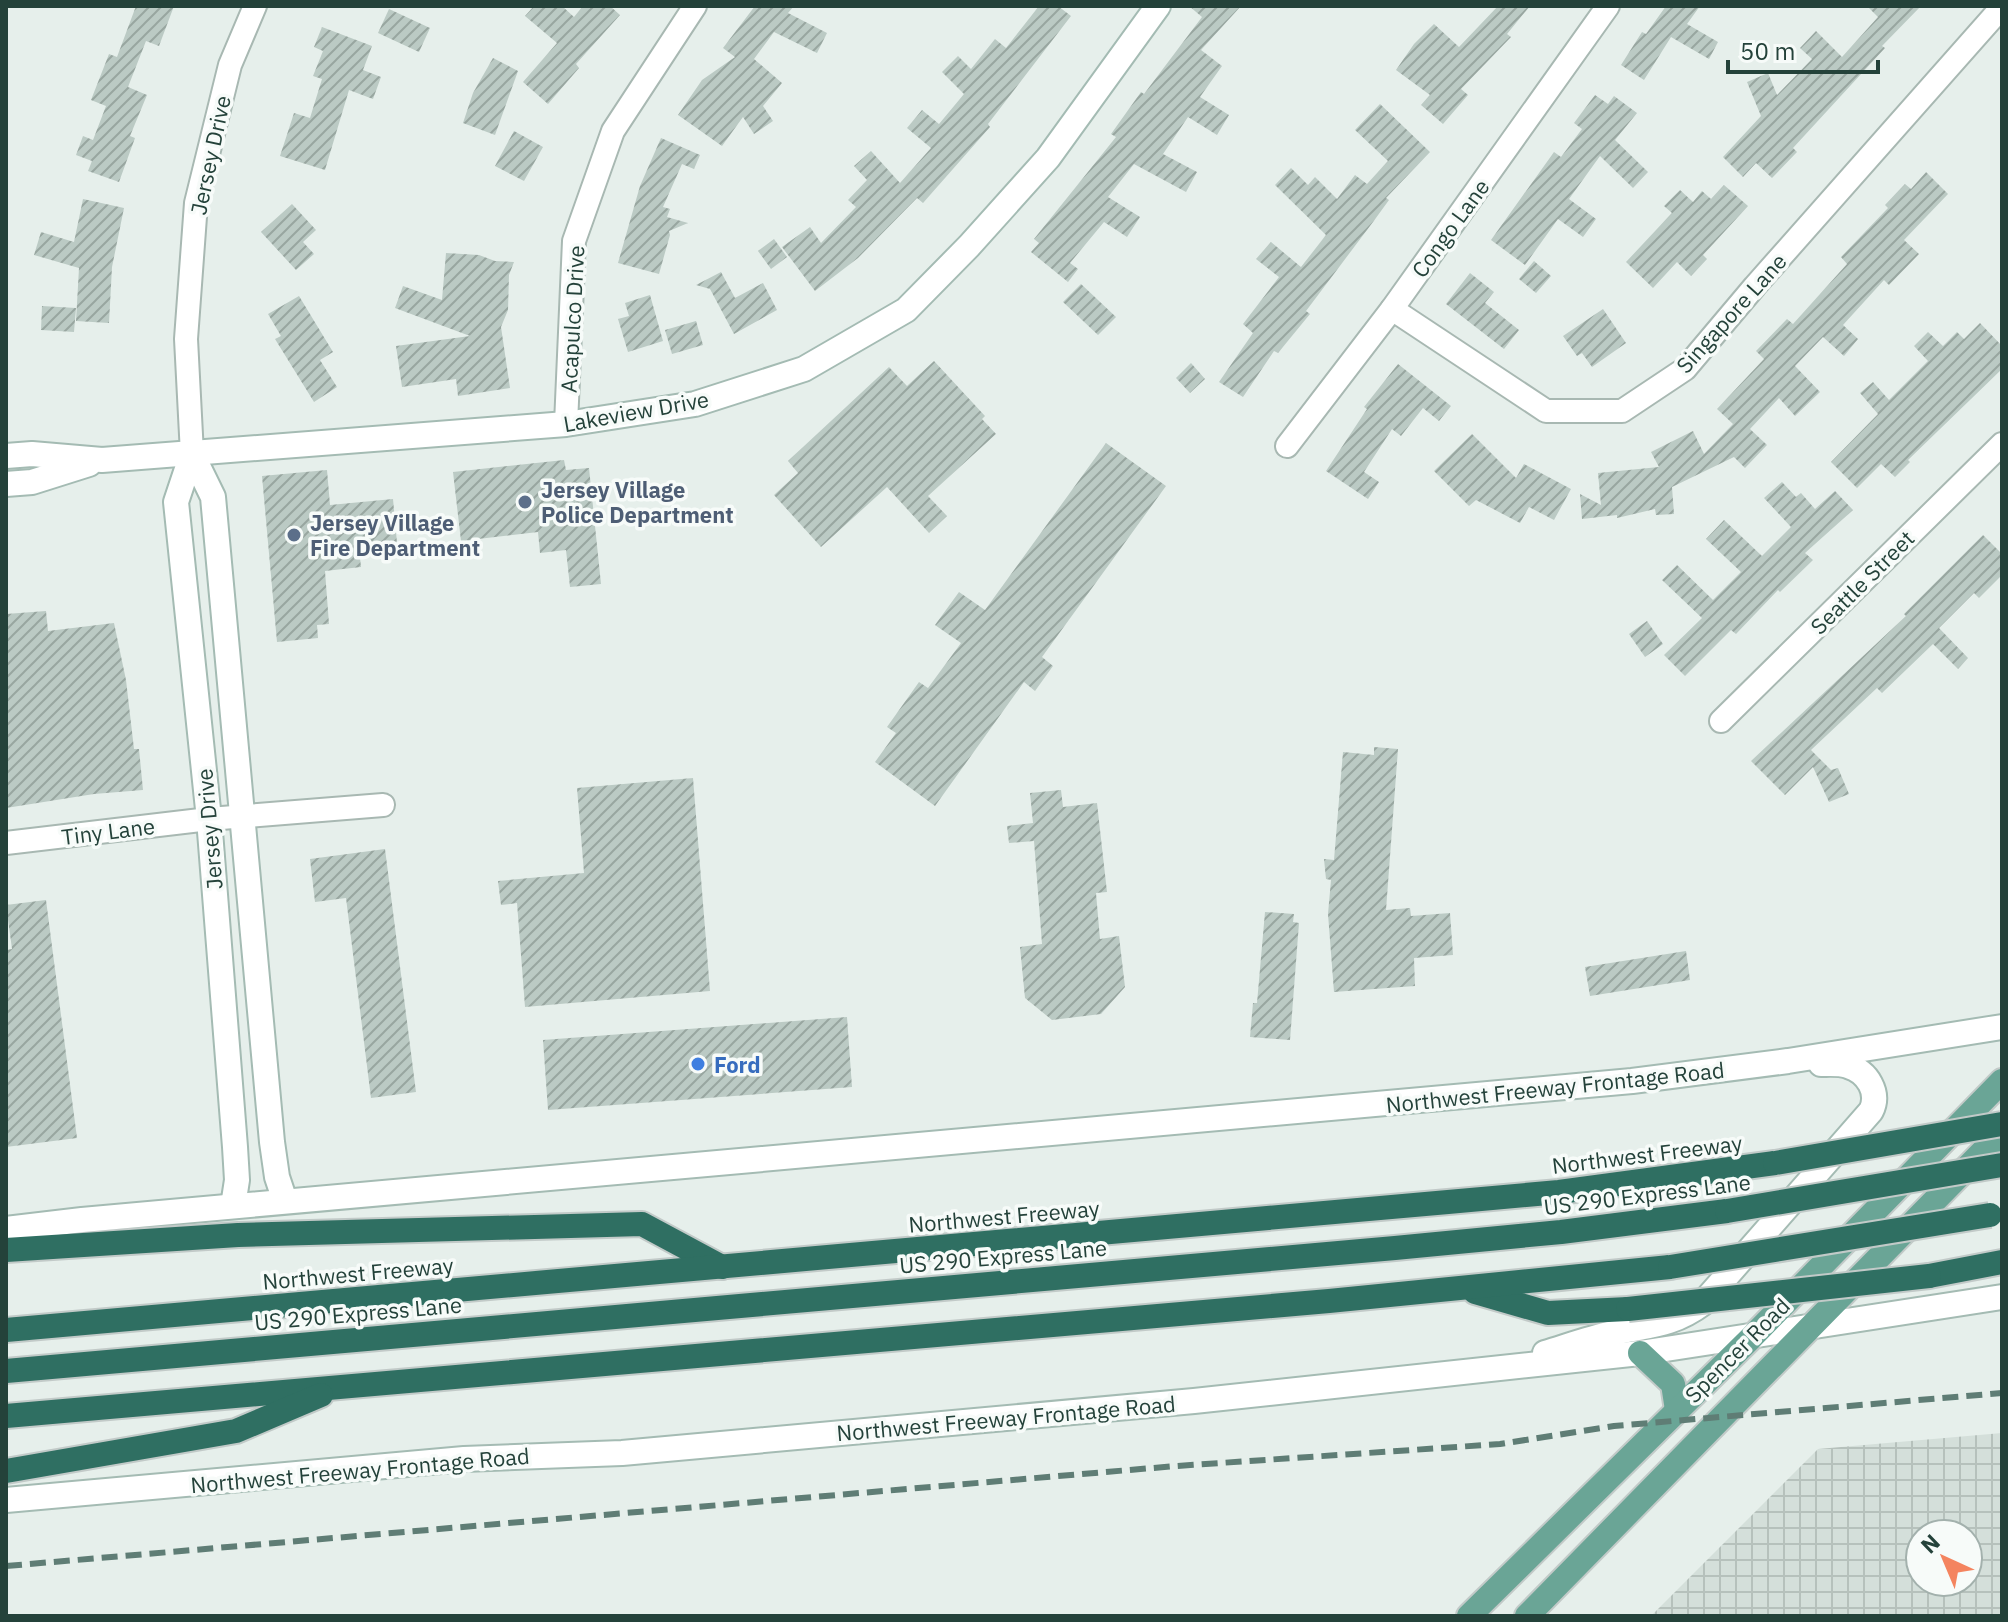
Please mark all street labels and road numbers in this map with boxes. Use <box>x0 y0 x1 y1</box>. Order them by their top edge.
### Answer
street label: Jersey Drive <box>183 93 237 217</box>
street label: Congo Lane <box>1405 173 1495 283</box>
street label: Acapulco Drive <box>554 245 590 393</box>
street label: Singapore Lane <box>1669 247 1793 379</box>
street label: Lakeview Drive <box>561 384 711 438</box>
street label: Seattle Street <box>1804 524 1920 640</box>
street label: Jersey Drive <box>189 767 229 891</box>
street label: Tiny Lane <box>60 811 156 851</box>
street label: Northwest Freeway Frontage Road <box>1384 1055 1726 1119</box>
street label: Northwest Freeway <box>1550 1128 1744 1180</box>
street label: US 290 Express Lane <box>1542 1167 1752 1221</box>
street label: Northwest Freeway <box>907 1193 1101 1239</box>
street label: US 290 Express Lane <box>898 1232 1108 1280</box>
street label: Northwest Freeway <box>261 1250 455 1296</box>
street label: US 290 Express Lane <box>253 1289 463 1337</box>
street label: Spencer Road <box>1678 1291 1796 1409</box>
street label: Northwest Freeway Frontage Road <box>835 1389 1177 1447</box>
street label: Northwest Freeway Frontage Road <box>189 1441 531 1499</box>

